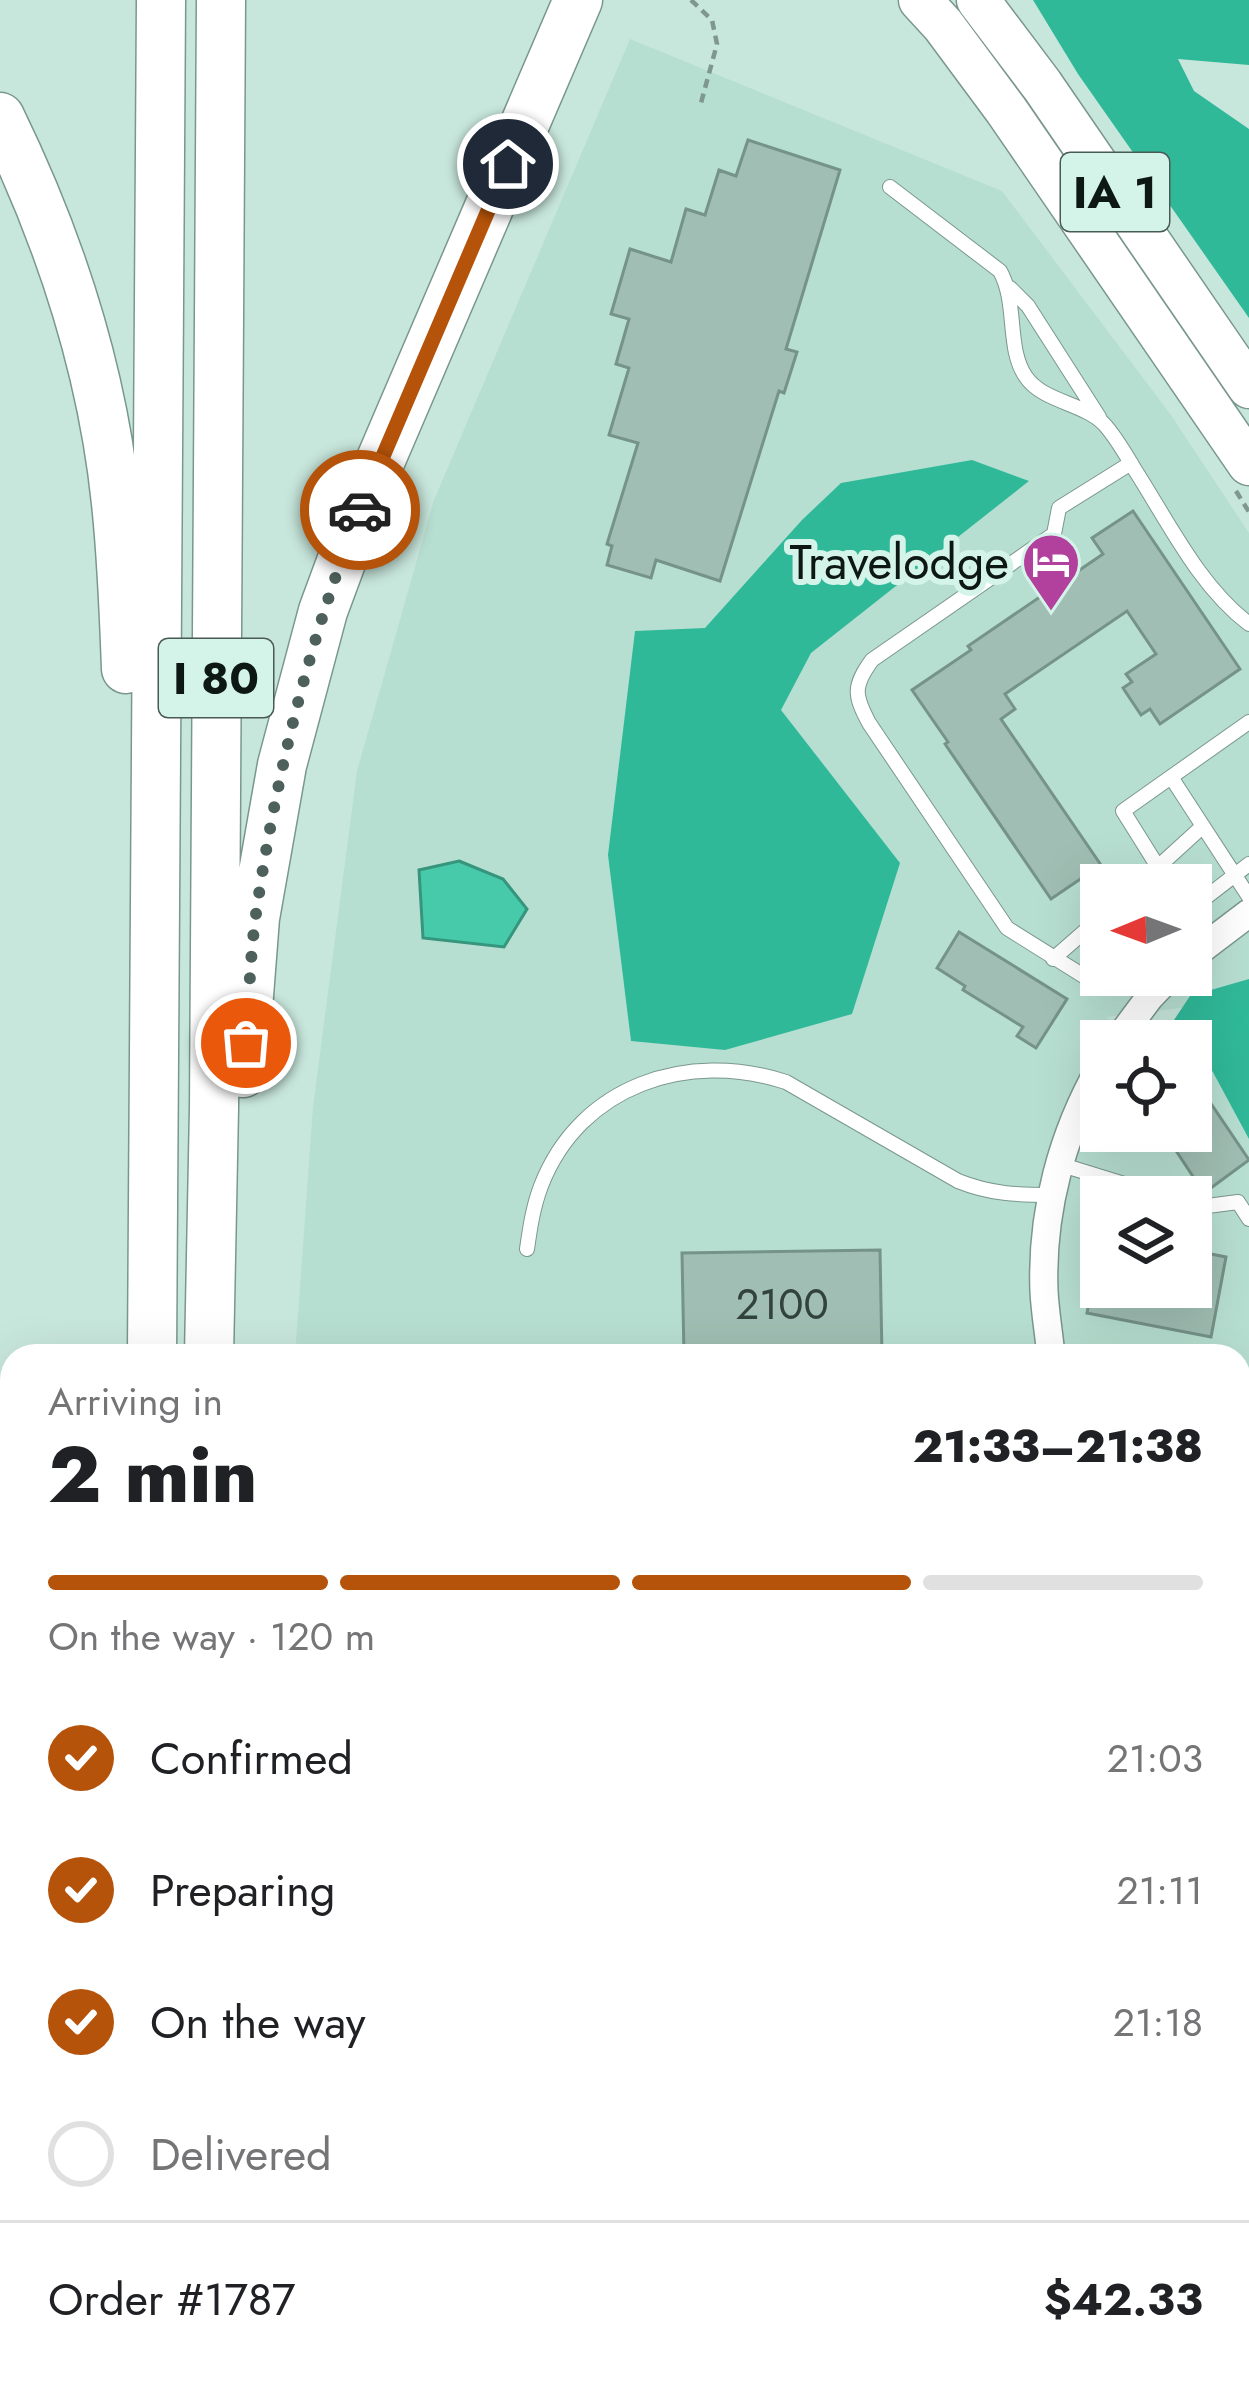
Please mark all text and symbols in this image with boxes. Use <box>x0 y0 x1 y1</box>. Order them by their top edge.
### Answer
pin <box>457 113 559 215</box>
icon: home <box>475 131 541 197</box>
road number: IA 1 <box>1061 153 1169 231</box>
courier <box>300 450 420 570</box>
icon: car <box>327 477 393 543</box>
place label: Travelodge <box>789 528 1009 597</box>
hotel icon: Travelodge <box>1020 531 1082 613</box>
road number: I 80 <box>159 639 273 717</box>
north arrow <box>1080 864 1212 996</box>
map controls <box>1080 864 1212 1308</box>
pin <box>195 992 297 1094</box>
icon: bag <box>213 1010 279 1076</box>
button: locate <box>1080 1020 1212 1152</box>
button: layers <box>1080 1176 1212 1308</box>
house number: 2100 <box>735 1274 829 1335</box>
text: Arriving in <box>48 1373 223 1430</box>
text: 21:33–21:38 <box>913 1414 1203 1479</box>
text: 2 min <box>48 1419 257 1531</box>
text: On the way · 120 m <box>48 1608 375 1665</box>
icon: check <box>48 1725 114 1791</box>
text: Confirmed <box>150 1726 353 1791</box>
text: 21:03 <box>1107 1730 1203 1787</box>
icon: check <box>48 1857 114 1923</box>
text: Preparing <box>150 1858 335 1923</box>
text: 21:11 <box>1116 1862 1203 1919</box>
icon: check <box>48 1989 114 2055</box>
text: On the way <box>150 1990 366 2055</box>
text: 21:18 <box>1113 1994 1203 2051</box>
text: Delivered <box>150 2122 332 2187</box>
text: Order #1787 <box>48 2267 295 2332</box>
text: $42.33 <box>1044 2267 1203 2332</box>

